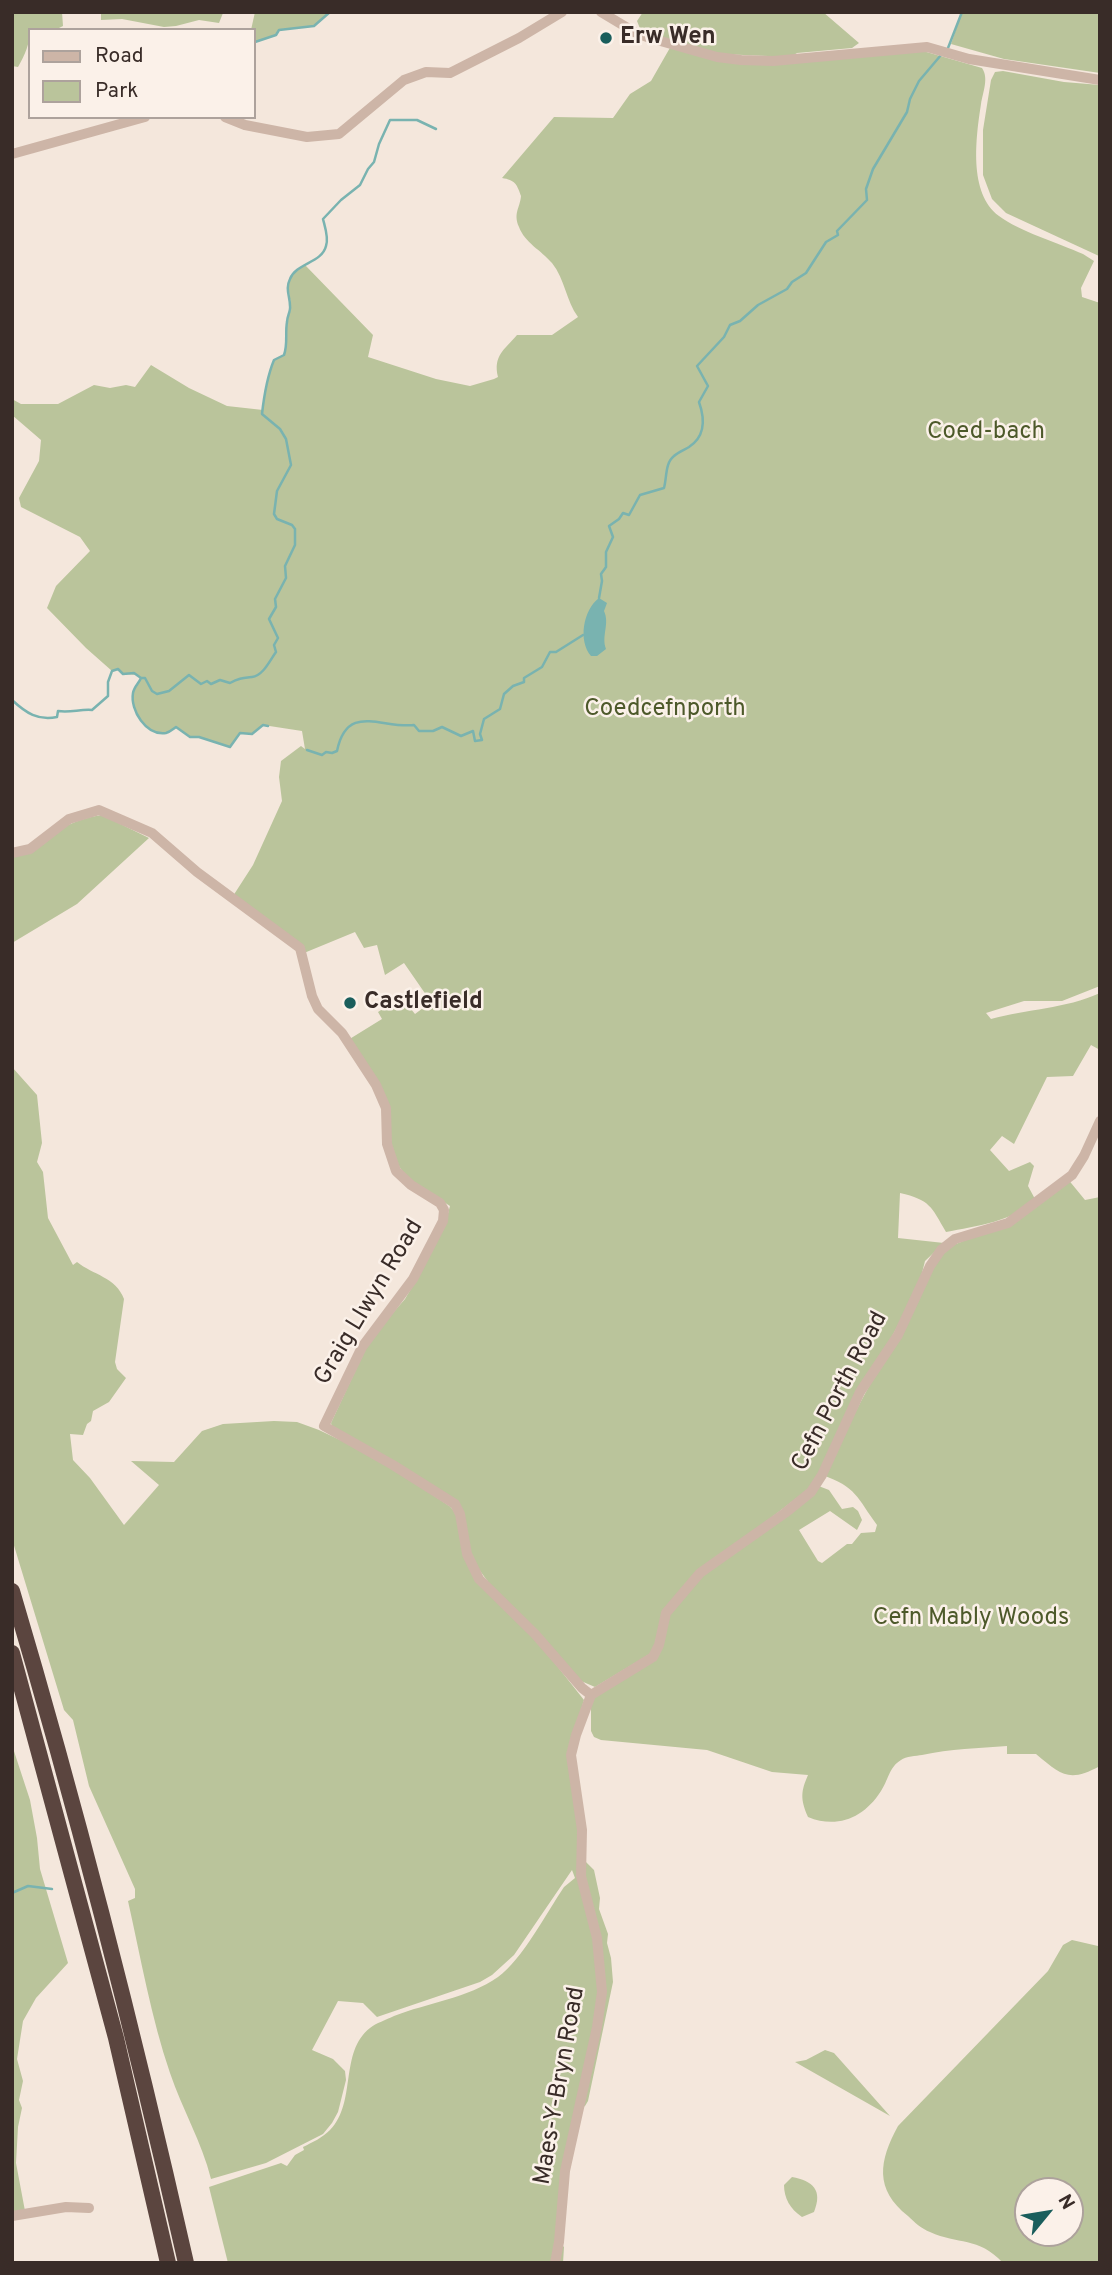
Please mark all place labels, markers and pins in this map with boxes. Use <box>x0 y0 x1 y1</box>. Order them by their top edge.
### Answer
place label: Erw Wen <box>620 24 716 52</box>
marker: Erw Wen <box>598 30 614 46</box>
place label: Castlefield <box>364 989 483 1017</box>
marker: Castlefield <box>342 995 358 1011</box>

